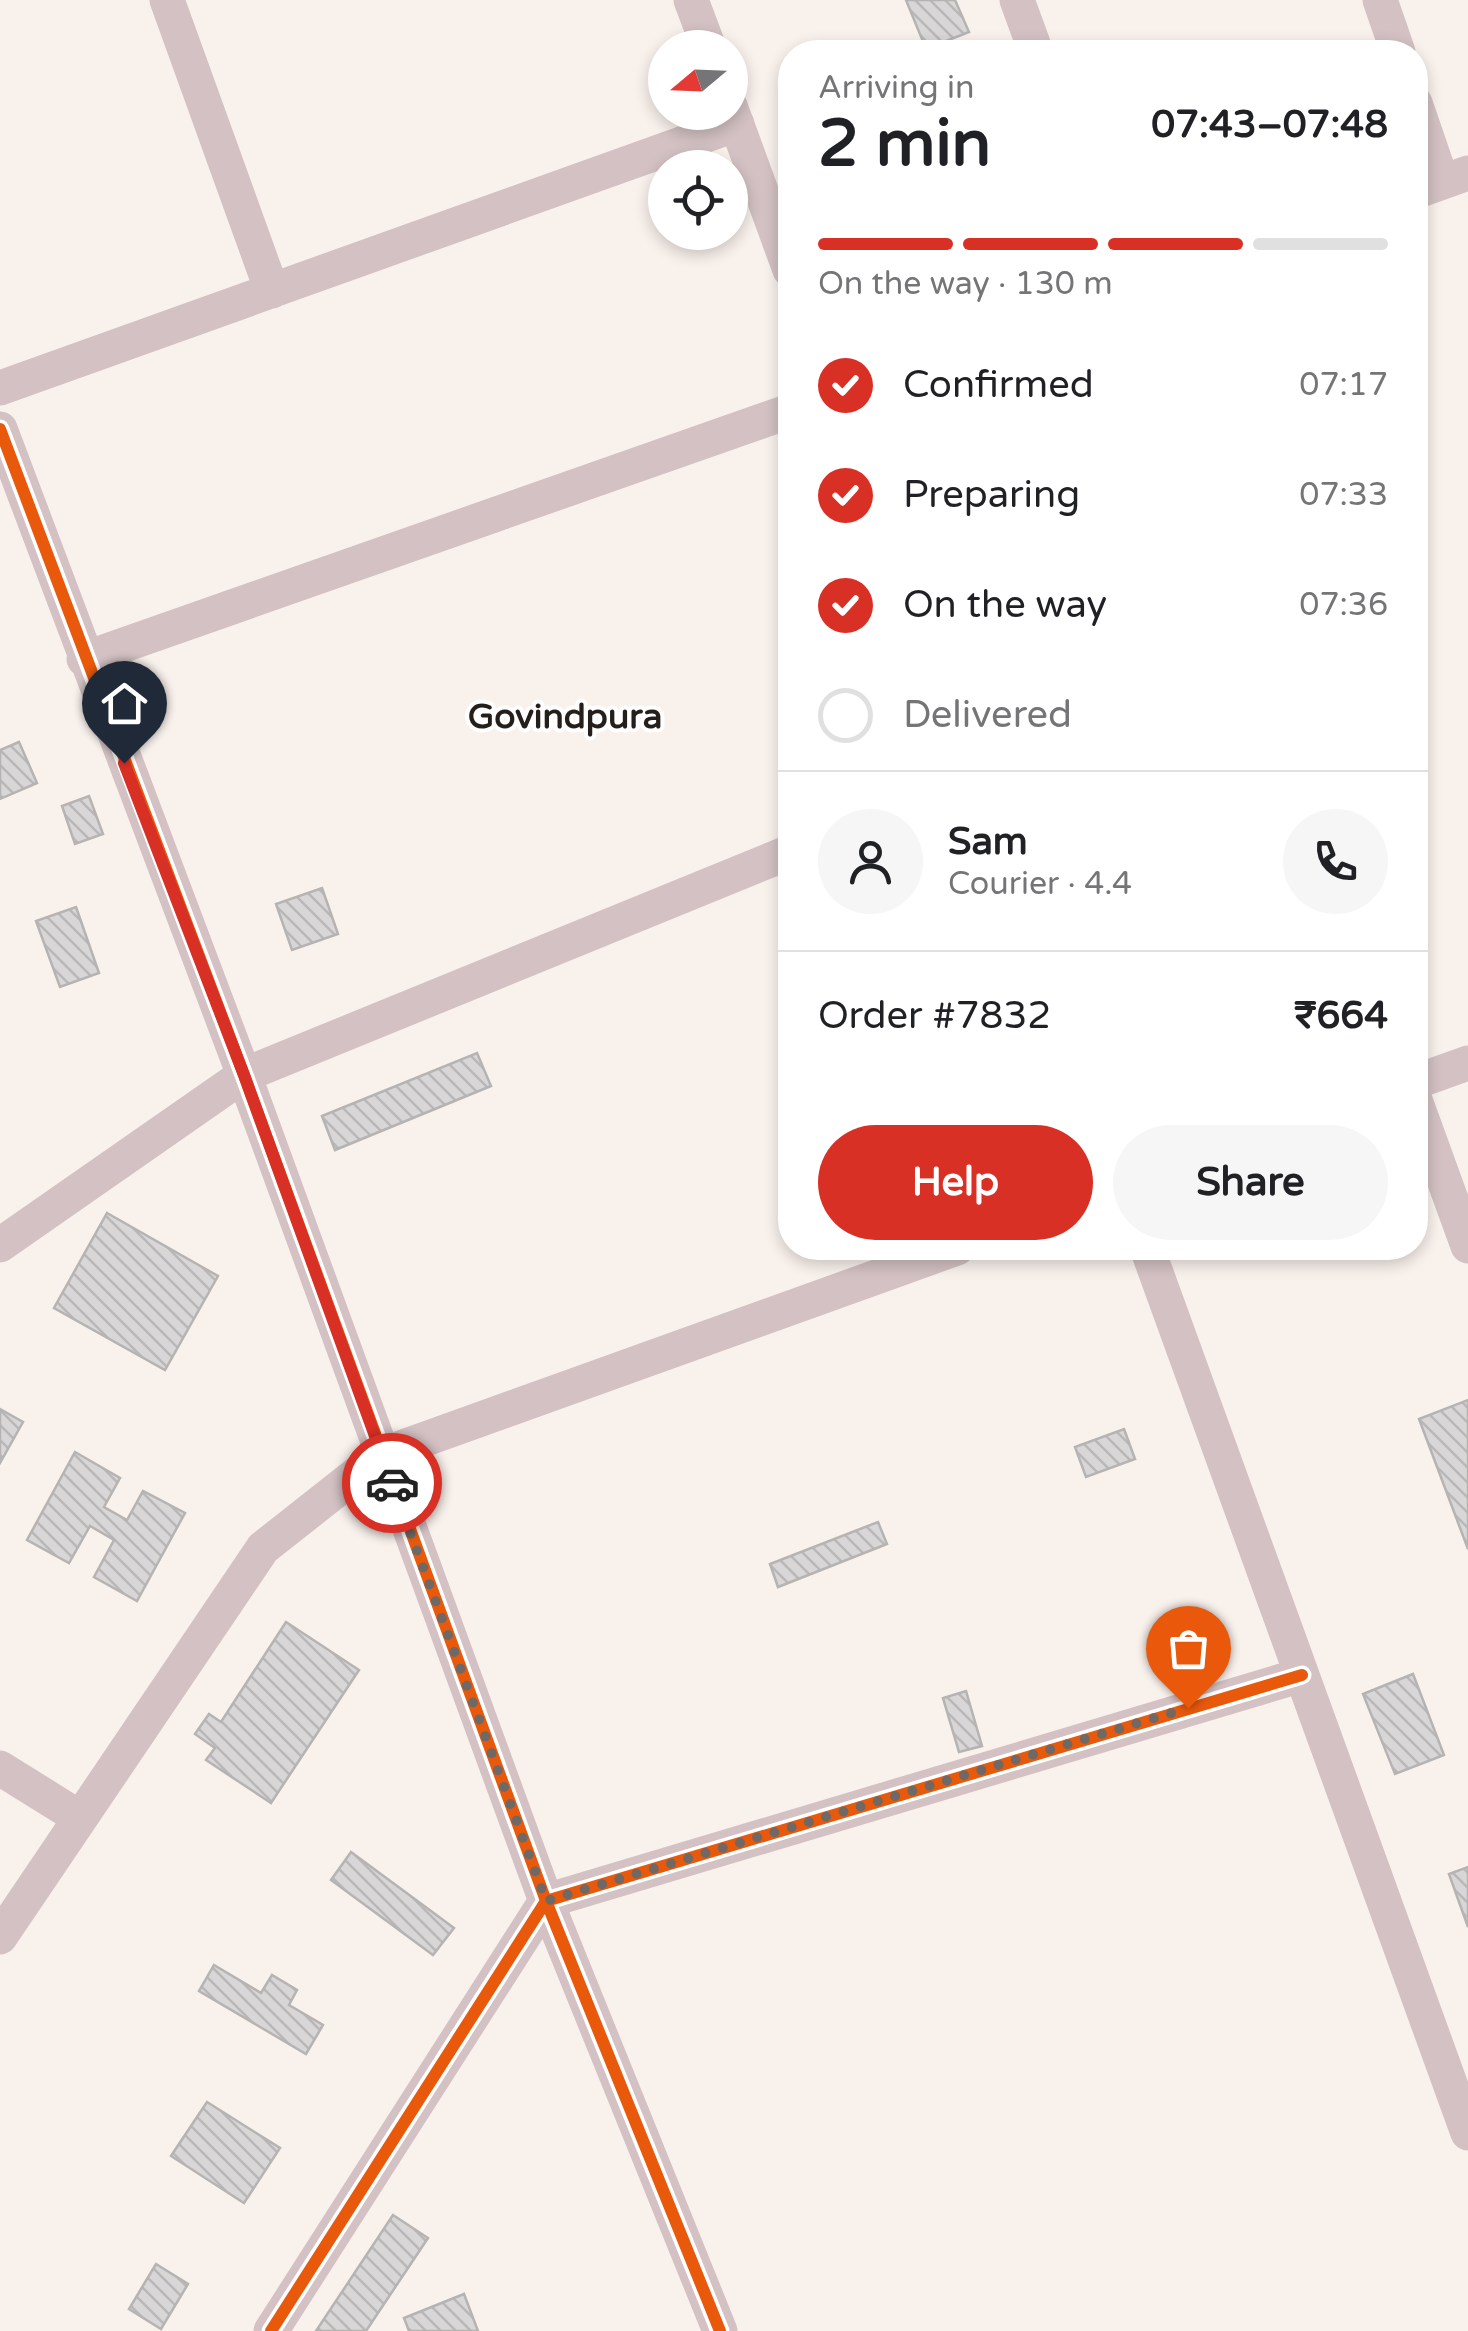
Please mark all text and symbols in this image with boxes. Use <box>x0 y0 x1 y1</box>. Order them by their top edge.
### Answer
north arrow <box>648 30 748 130</box>
map controls <box>648 30 748 250</box>
text: Arriving in <box>818 69 975 107</box>
text: 07:43–07:48 <box>1151 102 1388 148</box>
text: 2 min <box>818 105 991 184</box>
button: locate <box>648 150 748 250</box>
text: On the way · 130 m <box>818 265 1113 303</box>
icon: check <box>818 358 873 413</box>
text: Confirmed <box>903 362 1094 408</box>
text: 07:17 <box>1299 366 1388 404</box>
icon: check <box>818 468 873 523</box>
text: Preparing <box>903 472 1080 518</box>
text: 07:33 <box>1299 476 1388 514</box>
icon: check <box>818 578 873 633</box>
text: On the way <box>903 582 1107 628</box>
text: 07:36 <box>1299 586 1388 624</box>
pin <box>82 661 167 764</box>
icon: home <box>97 676 152 731</box>
text: Delivered <box>903 692 1072 738</box>
district label: Govindpura <box>468 696 662 738</box>
button: person <box>818 809 923 914</box>
button: phone <box>1283 809 1388 914</box>
text: Sam <box>948 819 1028 865</box>
text: Courier · 4.4 <box>948 865 1132 903</box>
text: Order #7832 <box>818 993 1051 1039</box>
text: ₹664 <box>1294 993 1388 1039</box>
button: Help <box>818 1125 1093 1240</box>
button: Share <box>1113 1125 1388 1240</box>
courier <box>342 1433 442 1533</box>
icon: car <box>365 1456 420 1511</box>
pin <box>1146 1606 1231 1709</box>
icon: bag <box>1161 1621 1216 1676</box>

